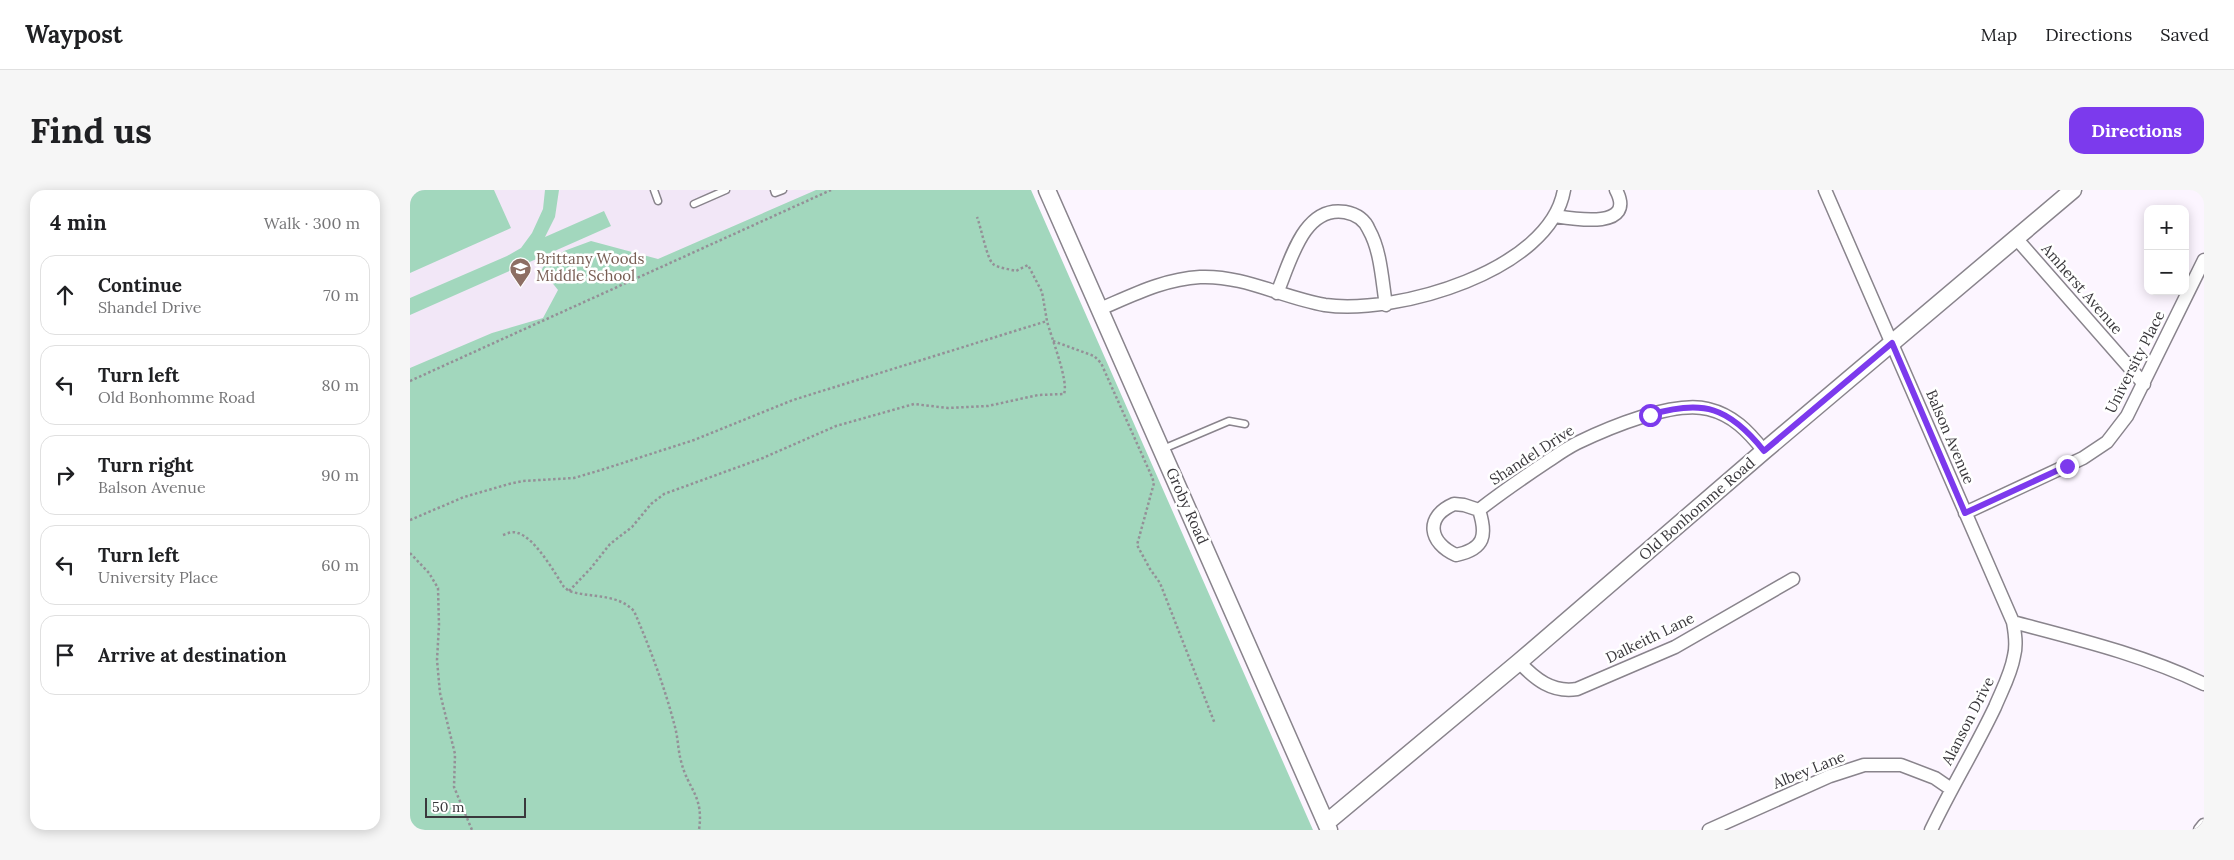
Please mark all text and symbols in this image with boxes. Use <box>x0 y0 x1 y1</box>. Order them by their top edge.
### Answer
text: Waypost <box>25 19 123 50</box>
text: Map <box>1981 23 2017 46</box>
text: Directions <box>2045 23 2132 46</box>
text: Saved <box>2160 23 2209 46</box>
button: Directions <box>2069 107 2204 154</box>
text: Find us <box>30 108 152 153</box>
map controls <box>2144 205 2189 295</box>
button: + <box>2144 205 2189 250</box>
text: 4 min <box>50 209 107 236</box>
text: Walk · 300 m <box>264 213 360 233</box>
street label: Amherst Avenue <box>2037 239 2127 338</box>
place label: Brittany Woods Middle School <box>536 249 644 285</box>
button: − <box>2144 250 2189 295</box>
school or university icon: Brittany Woods Middle School <box>508 256 532 287</box>
text: Continue <box>98 273 182 297</box>
icon: ahead <box>51 281 79 309</box>
text: 70 m <box>323 285 359 305</box>
text: Shandel Drive <box>98 297 201 317</box>
street label: University Place <box>2101 307 2169 416</box>
text: Turn left <box>98 363 179 387</box>
icon: left <box>51 371 79 399</box>
text: 80 m <box>322 375 359 395</box>
text: Old Bonhomme Road <box>98 387 255 407</box>
street label: Balson Avenue <box>1922 387 1979 487</box>
route start <box>1639 404 1662 427</box>
street label: Shandel Drive <box>1486 420 1578 489</box>
text: Turn right <box>98 453 194 477</box>
street label: Old Bonhomme Road <box>1635 453 1759 564</box>
route end <box>2056 455 2079 478</box>
icon: right <box>51 461 79 489</box>
text: 90 m <box>321 465 359 485</box>
street label: Groby Road <box>1162 465 1213 547</box>
text: Balson Avenue <box>98 477 206 497</box>
text: Turn left <box>98 543 179 567</box>
icon: left <box>51 551 79 579</box>
text: 60 m <box>321 555 359 575</box>
text: University Place <box>98 567 218 587</box>
street label: Dalkeith Lane <box>1602 608 1697 667</box>
icon: arrive <box>51 641 79 669</box>
text: Arrive at destination <box>98 643 287 667</box>
street label: Alanson Drive <box>1937 673 1998 769</box>
street label: Albey Lane <box>1769 746 1848 793</box>
scale bar <box>425 795 526 818</box>
text: 50 m <box>432 798 465 816</box>

